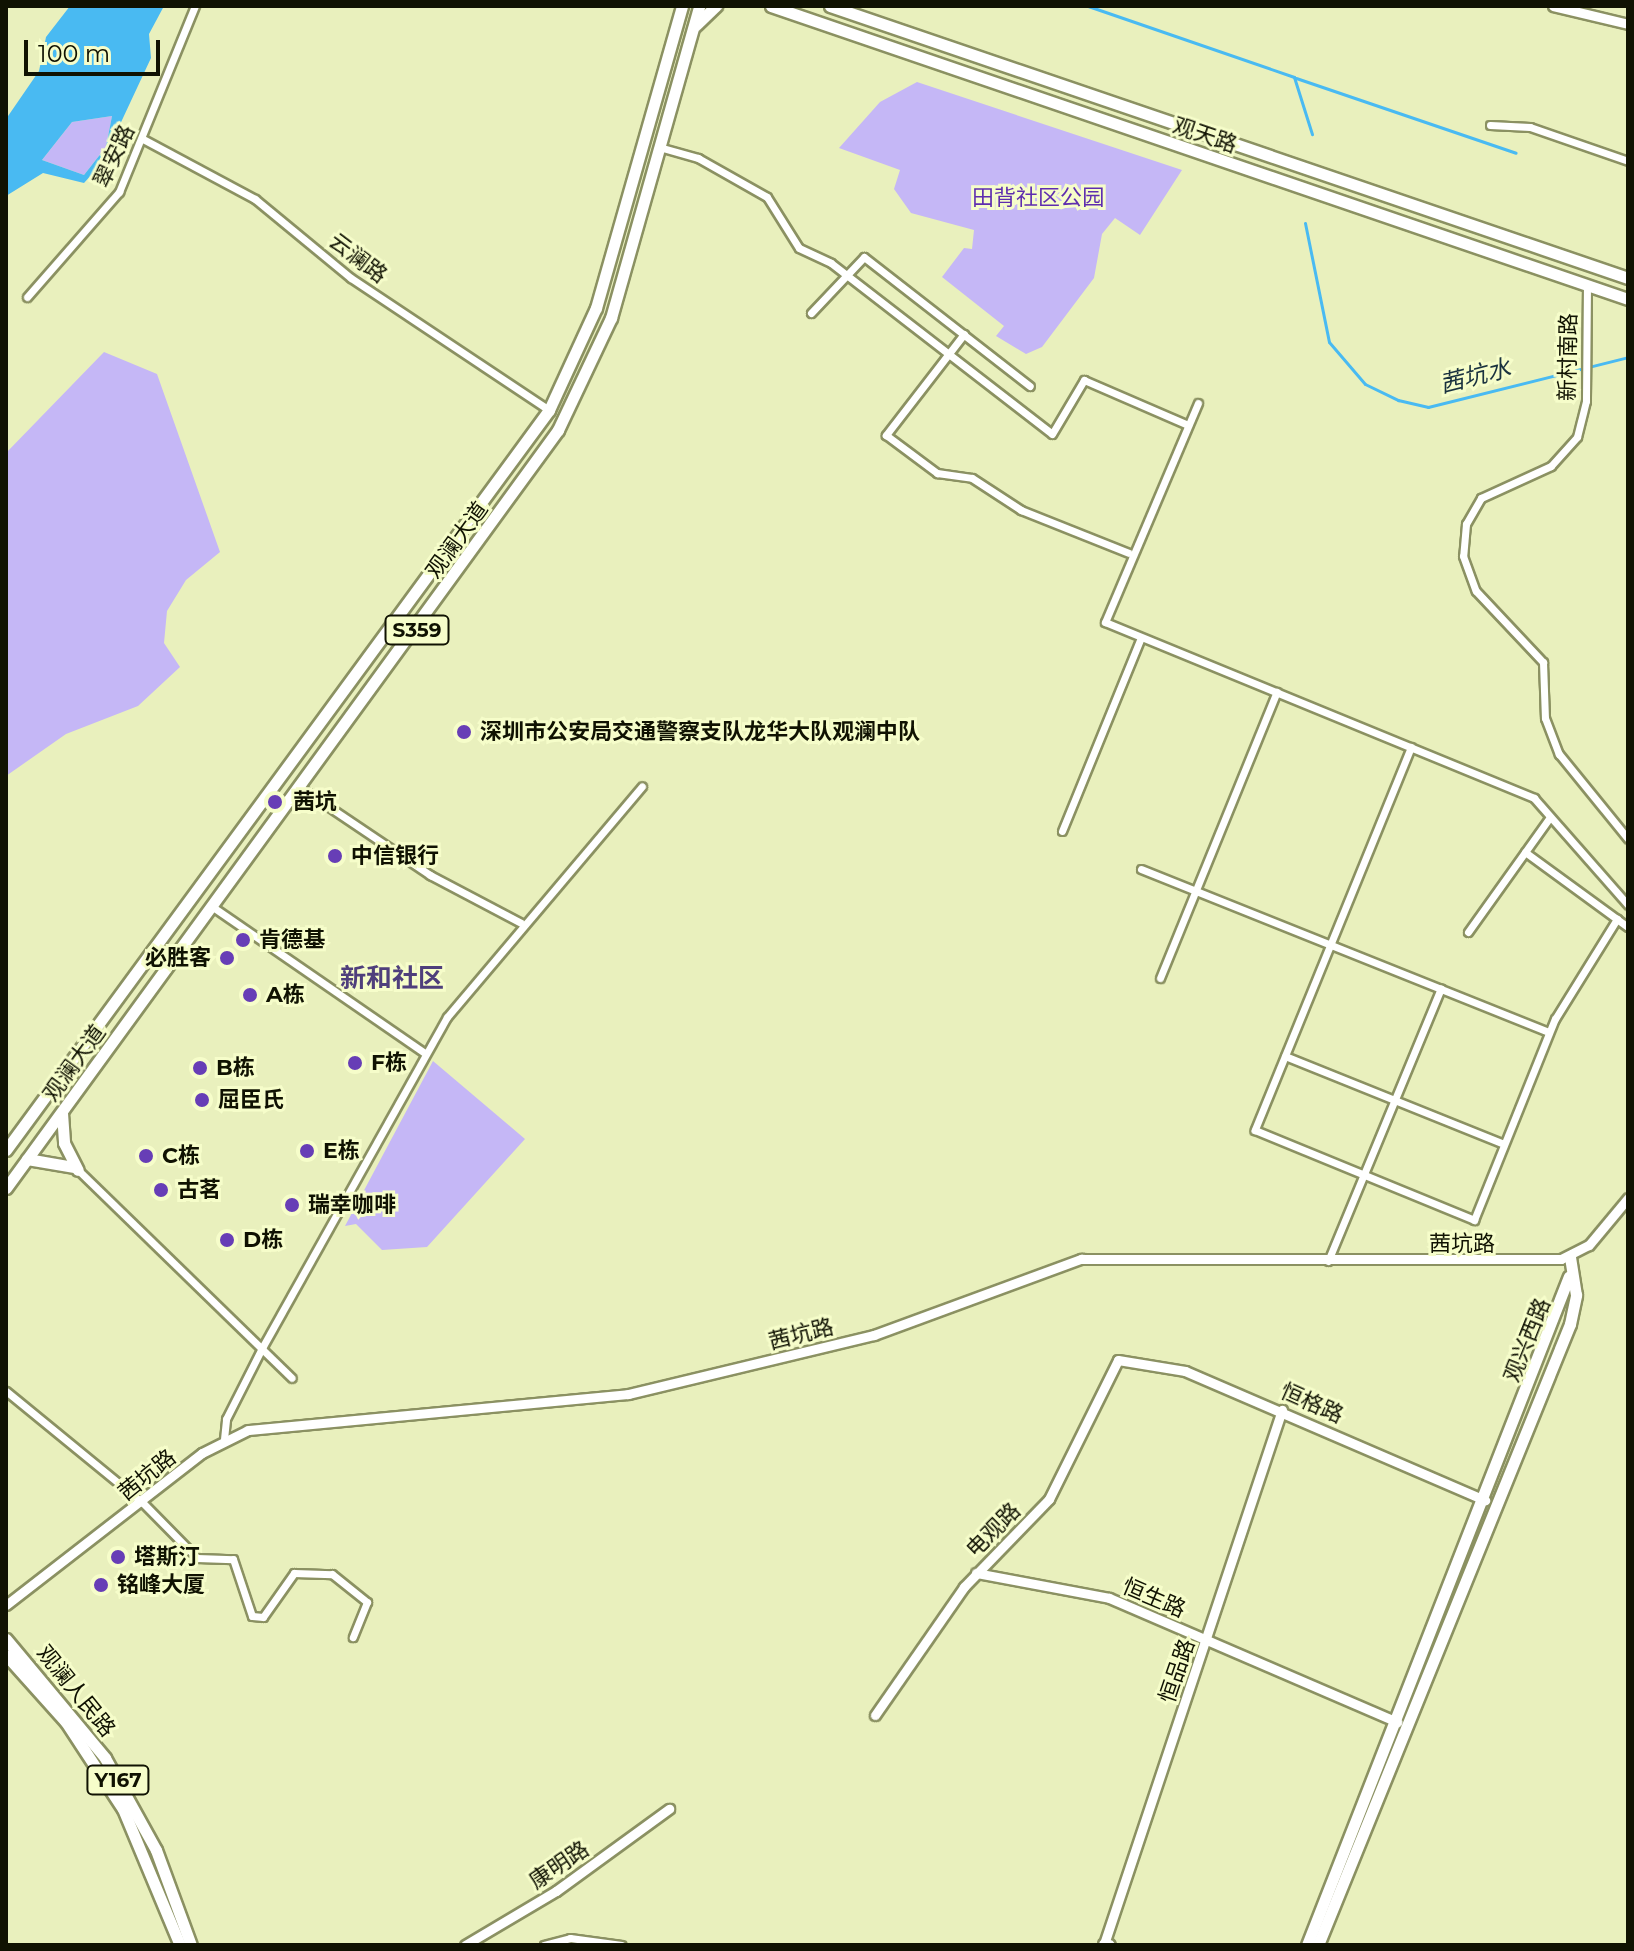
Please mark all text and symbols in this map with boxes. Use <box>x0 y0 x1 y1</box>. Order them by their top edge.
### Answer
scale bar <box>28 24 164 74</box>
text: 100 m <box>38 39 110 68</box>
street label: 观天路 <box>1170 112 1240 158</box>
street label: 翠安路 <box>88 121 140 191</box>
park label: 田背社区公园 <box>972 185 1104 211</box>
street label: 云澜路 <box>324 228 392 288</box>
street label: 新村南路 <box>1554 313 1582 401</box>
water label: 茜坑水 <box>1437 353 1513 399</box>
street label: 观澜大道 <box>420 497 494 583</box>
road number: S359 <box>383 614 451 646</box>
place label: 深圳市公安局交通警察支队龙华大队观澜中队 <box>480 719 920 745</box>
marker: 深圳市公安局交通警察支队龙华大队观澜中队 <box>455 723 473 741</box>
place label: 茜坑 <box>293 789 337 815</box>
marker: 茜坑 <box>264 791 286 813</box>
place label: 中信银行 <box>351 843 439 869</box>
marker: 中信银行 <box>326 847 344 865</box>
place label: 肯德基 <box>259 927 325 953</box>
marker: 肯德基 <box>234 931 252 949</box>
place label: 必胜客 <box>145 945 211 971</box>
marker: 必胜客 <box>218 949 236 967</box>
district label: 新和社区 <box>340 963 444 995</box>
place label: A栋 <box>266 982 305 1008</box>
marker: A栋 <box>241 986 259 1004</box>
street label: 观澜大道 <box>37 1020 111 1106</box>
place label: F栋 <box>371 1050 407 1076</box>
marker: F栋 <box>346 1054 364 1072</box>
place label: B栋 <box>216 1055 255 1081</box>
marker: B栋 <box>191 1059 209 1077</box>
place label: 屈臣氏 <box>218 1087 284 1113</box>
marker: 屈臣氏 <box>193 1091 211 1109</box>
place label: E栋 <box>323 1138 360 1164</box>
marker: E栋 <box>298 1142 316 1160</box>
place label: C栋 <box>162 1143 200 1169</box>
marker: C栋 <box>137 1147 155 1165</box>
place label: 古茗 <box>177 1177 221 1203</box>
marker: 古茗 <box>152 1181 170 1199</box>
place label: 瑞幸咖啡 <box>308 1192 396 1218</box>
marker: 瑞幸咖啡 <box>283 1196 301 1214</box>
place label: D栋 <box>243 1227 283 1253</box>
marker: D栋 <box>218 1231 236 1249</box>
street label: 茜坑路 <box>1429 1231 1495 1257</box>
street label: 观兴西路 <box>1498 1294 1556 1386</box>
street label: 茜坑路 <box>766 1313 836 1355</box>
street label: 恒格路 <box>1276 1378 1348 1428</box>
street label: 茜坑路 <box>113 1444 181 1506</box>
street label: 电观路 <box>960 1497 1026 1563</box>
place label: 塔斯汀 <box>134 1544 200 1570</box>
marker: 塔斯汀 <box>109 1548 127 1566</box>
place label: 铭峰大厦 <box>117 1572 205 1598</box>
street label: 恒生路 <box>1118 1573 1190 1623</box>
marker: 铭峰大厦 <box>92 1576 110 1594</box>
street label: 恒品路 <box>1154 1636 1200 1706</box>
street label: 观澜人民路 <box>31 1640 121 1742</box>
road number: Y167 <box>86 1764 150 1796</box>
street label: 康明路 <box>524 1836 594 1894</box>

